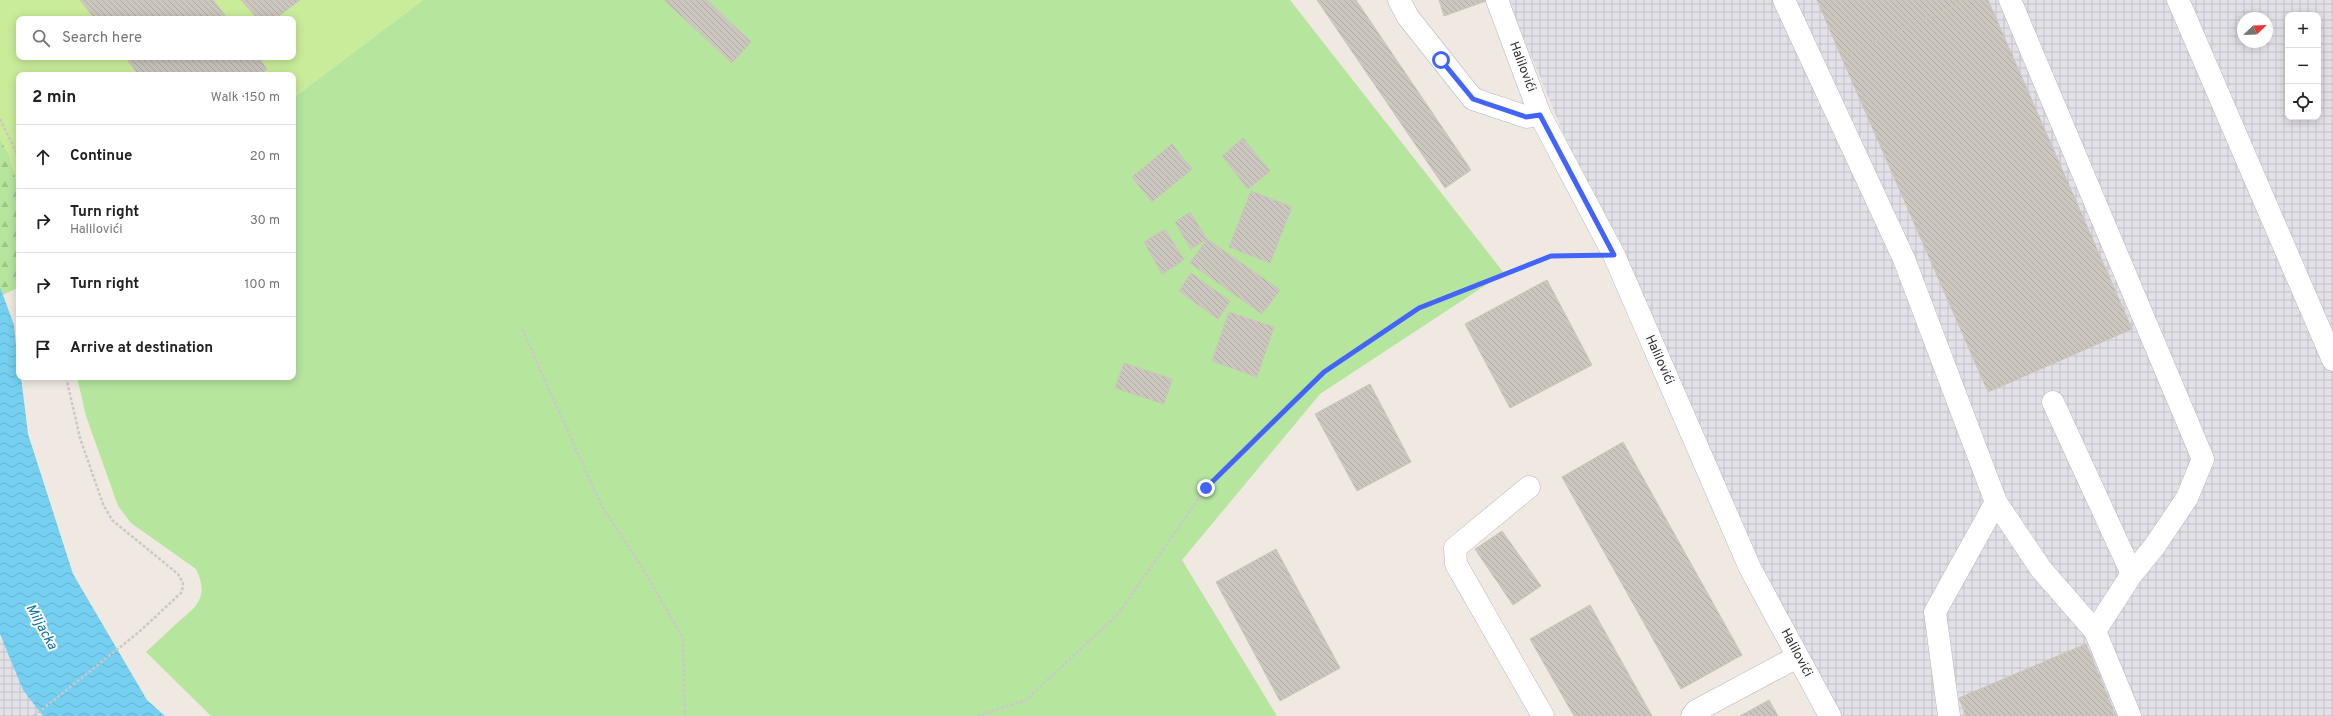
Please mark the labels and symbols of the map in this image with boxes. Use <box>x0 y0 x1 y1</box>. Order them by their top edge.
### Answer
north arrow <box>2237 12 2273 48</box>
street label: Halilovići <box>1505 40 1539 94</box>
route start <box>1432 51 1450 69</box>
street label: Halilovići <box>1641 333 1677 387</box>
route end <box>1197 479 1215 497</box>
water label: Miljacka <box>22 601 61 654</box>
street label: Halilovići <box>1777 626 1815 680</box>

